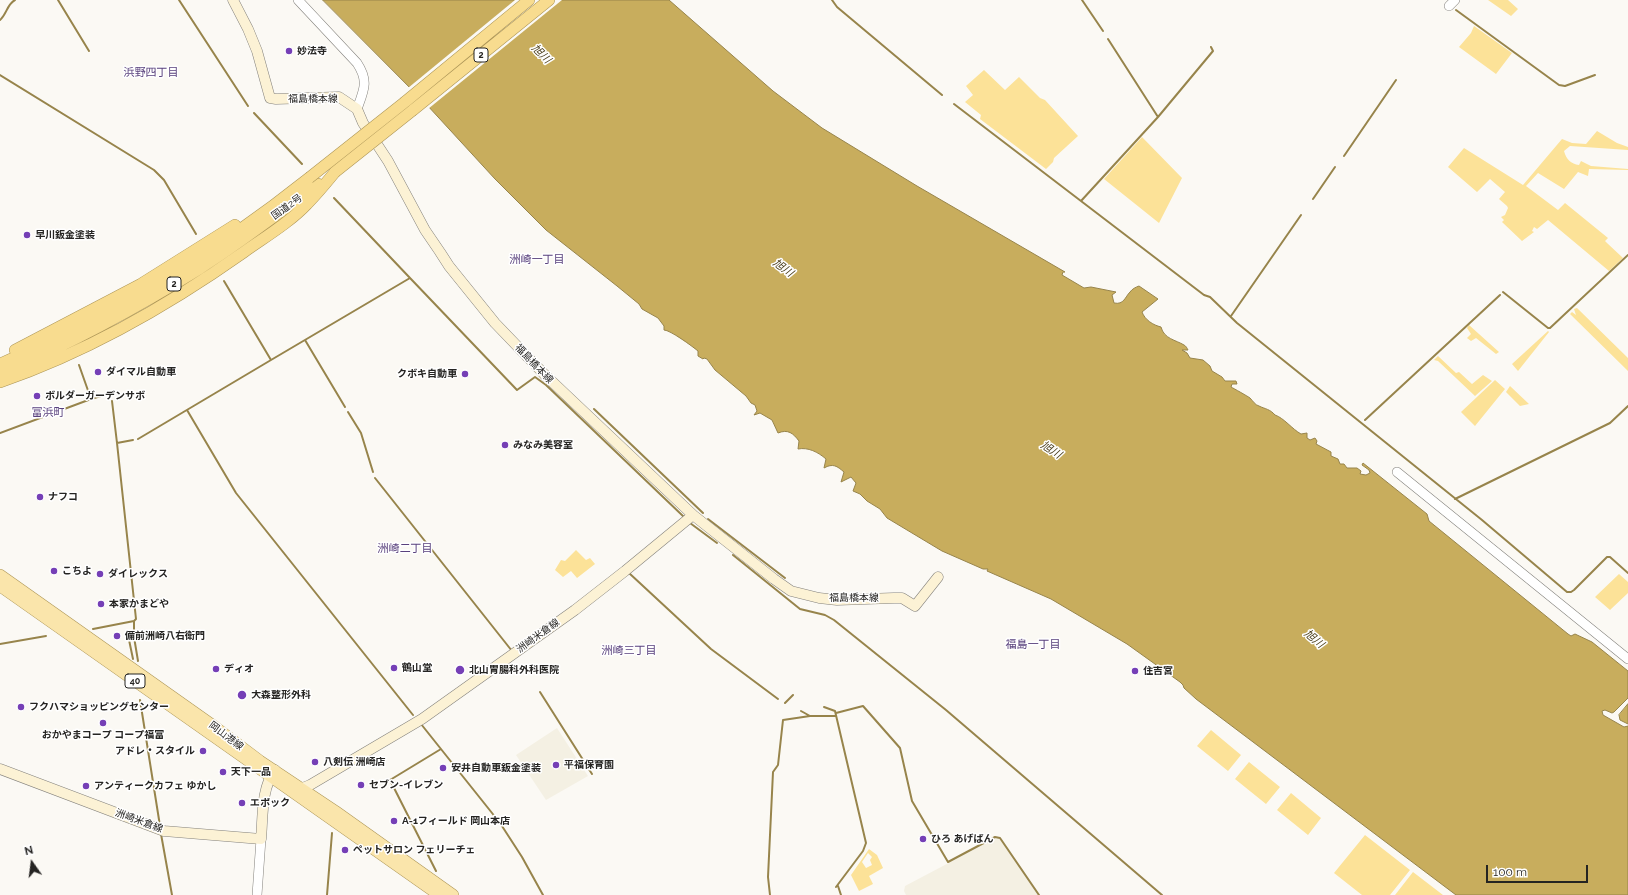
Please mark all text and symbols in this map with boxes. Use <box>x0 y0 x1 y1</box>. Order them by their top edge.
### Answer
water label: 旭川 <box>529 42 553 66</box>
place label: 妙法寺 <box>297 45 327 57</box>
marker: 妙法寺 <box>284 46 294 56</box>
road number: 2 <box>474 48 488 62</box>
district label: 浜野四丁目 <box>124 66 178 80</box>
street label: 福島橋本線 <box>288 93 338 105</box>
street label: 国道2号 <box>269 192 305 222</box>
place label: 早川鈑金塗装 <box>35 229 95 241</box>
marker: 早川鈑金塗装 <box>22 230 32 240</box>
district label: 洲崎一丁目 <box>510 253 564 267</box>
water label: 旭川 <box>770 256 796 280</box>
road number: 2 <box>167 277 181 291</box>
street label: 福島橋本線 <box>512 342 556 386</box>
place label: ダイマル自動車 <box>106 366 176 378</box>
marker: ダイマル自動車 <box>93 367 103 377</box>
place label: クボキ自動車 <box>397 368 457 380</box>
marker: クボキ自動車 <box>460 369 470 379</box>
place label: ボルダーガーデンサボ <box>45 390 145 402</box>
marker: ボルダーガーデンサボ <box>32 391 42 401</box>
district label: 富浜町 <box>32 406 64 420</box>
water label: 旭川 <box>1038 438 1064 462</box>
place label: みなみ美容室 <box>513 439 573 451</box>
marker: みなみ美容室 <box>500 440 510 450</box>
place label: ナフコ <box>48 491 78 503</box>
marker: ナフコ <box>35 492 45 502</box>
district label: 洲崎二丁目 <box>378 542 432 556</box>
place label: こちよ <box>62 565 92 577</box>
marker: こちよ <box>49 566 59 576</box>
place label: ダイレックス <box>108 568 168 580</box>
marker: ダイレックス <box>95 569 105 579</box>
street label: 福島橋本線 <box>829 592 879 604</box>
place label: 本家かまどや <box>109 598 169 610</box>
marker: 本家かまどや <box>96 599 106 609</box>
street label: 洲崎米倉線 <box>514 616 562 656</box>
water label: 旭川 <box>1301 627 1327 651</box>
place label: 備前洲崎八右衛門 <box>125 630 205 642</box>
marker: 備前洲崎八右衛門 <box>112 631 122 641</box>
district label: 福島一丁目 <box>1006 638 1060 652</box>
district label: 洲崎三丁目 <box>602 644 656 658</box>
place label: 鶴山堂 <box>402 662 432 674</box>
place label: ディオ <box>224 663 254 675</box>
marker: 鶴山堂 <box>389 663 399 673</box>
marker: ディオ <box>211 664 221 674</box>
marker: 北山胃腸科外科医院 <box>454 664 466 676</box>
place label: 北山胃腸科外科医院 <box>469 664 559 676</box>
place label: 住吉宮 <box>1143 665 1173 677</box>
marker: 住吉宮 <box>1130 666 1140 676</box>
road number: 40 <box>125 674 145 688</box>
marker: 大森整形外科 <box>236 689 248 701</box>
place label: 大森整形外科 <box>251 689 311 701</box>
place label: フクハマショッピングセンター <box>29 701 169 713</box>
marker: フクハマショッピングセンター <box>16 702 26 712</box>
marker: おかやまコープ コープ福富 <box>98 718 108 728</box>
street label: 岡山港線 <box>206 719 246 753</box>
place label: おかやまコープ コープ福富 <box>42 729 164 741</box>
place label: アドレ・スタイル <box>115 745 195 757</box>
marker: アドレ・スタイル <box>198 746 208 756</box>
place label: 八剣伝 洲崎店 <box>323 756 385 768</box>
marker: 八剣伝 洲崎店 <box>310 757 320 767</box>
place label: 平福保育園 <box>564 759 614 771</box>
marker: 平福保育園 <box>551 760 561 770</box>
place label: 安井自動車鈑金塗装 <box>451 762 541 774</box>
marker: 安井自動車鈑金塗装 <box>438 763 448 773</box>
place label: 天下一品 <box>231 766 271 778</box>
marker: 天下一品 <box>218 767 228 777</box>
place label: セブン-イレブン <box>369 779 443 791</box>
place label: アンティークカフェ ゆかし <box>94 780 216 792</box>
marker: セブン-イレブン <box>356 780 366 790</box>
marker: アンティークカフェ ゆかし <box>81 781 91 791</box>
place label: エポック <box>250 797 290 809</box>
marker: エポック <box>237 798 247 808</box>
street label: 洲崎米倉線 <box>113 807 165 835</box>
place label: A-1フィールド 岡山本店 <box>402 815 510 827</box>
marker: A-1フィールド 岡山本店 <box>389 816 399 826</box>
place label: ひろ あげぱん <box>931 833 993 845</box>
marker: ひろ あげぱん <box>918 834 928 844</box>
north arrow <box>12 843 52 883</box>
text: N <box>23 844 35 858</box>
place label: ペットサロン フェリーチェ <box>353 844 475 856</box>
marker: ペットサロン フェリーチェ <box>340 845 350 855</box>
scale bar <box>1488 857 1590 883</box>
text: 100 m <box>1493 865 1527 879</box>

